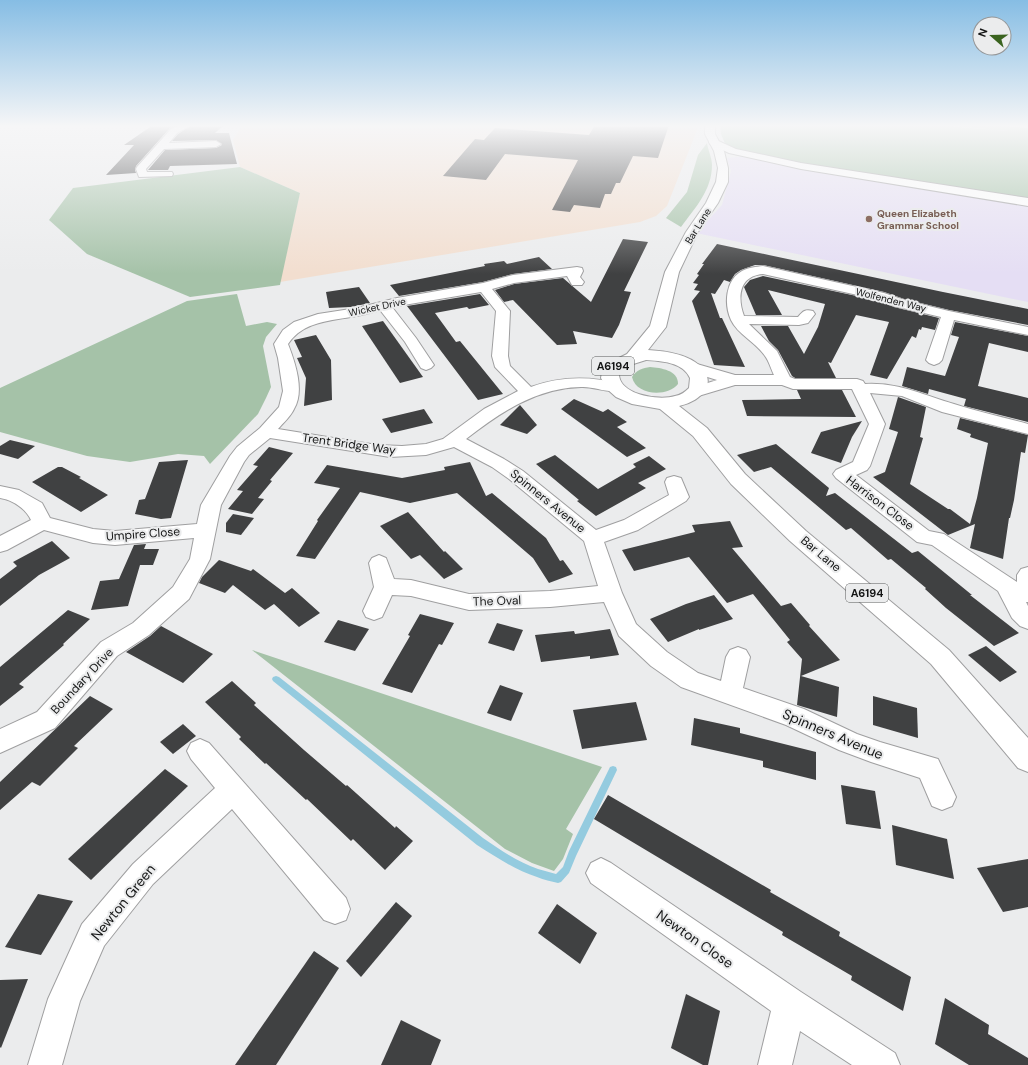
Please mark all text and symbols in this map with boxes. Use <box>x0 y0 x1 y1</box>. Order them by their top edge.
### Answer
north arrow <box>972 16 1012 56</box>
text: N <box>975 26 991 39</box>
street label: Bar Lane <box>682 205 714 246</box>
place label: Queen Elizabeth Grammar School <box>877 207 959 232</box>
marker: Queen Elizabeth Grammar School <box>864 214 874 224</box>
street label: Wolfenden Way <box>854 285 928 315</box>
street label: Wicket Drive <box>347 295 407 319</box>
road number: A6194 <box>592 357 634 375</box>
street label: Trent Bridge Way <box>301 430 397 459</box>
street label: Spinners Avenue <box>507 466 589 536</box>
street label: Harrison Close <box>843 472 917 534</box>
street label: Umpire Close <box>105 523 181 545</box>
street label: Bar Lane <box>797 532 845 576</box>
road number: A6194 <box>846 584 888 602</box>
street label: The Oval <box>473 592 521 610</box>
street label: Boundary Drive <box>47 644 117 717</box>
street label: Spinners Avenue <box>780 705 886 763</box>
street label: Newton Green <box>87 860 159 944</box>
street label: Newton Close <box>653 906 737 972</box>

